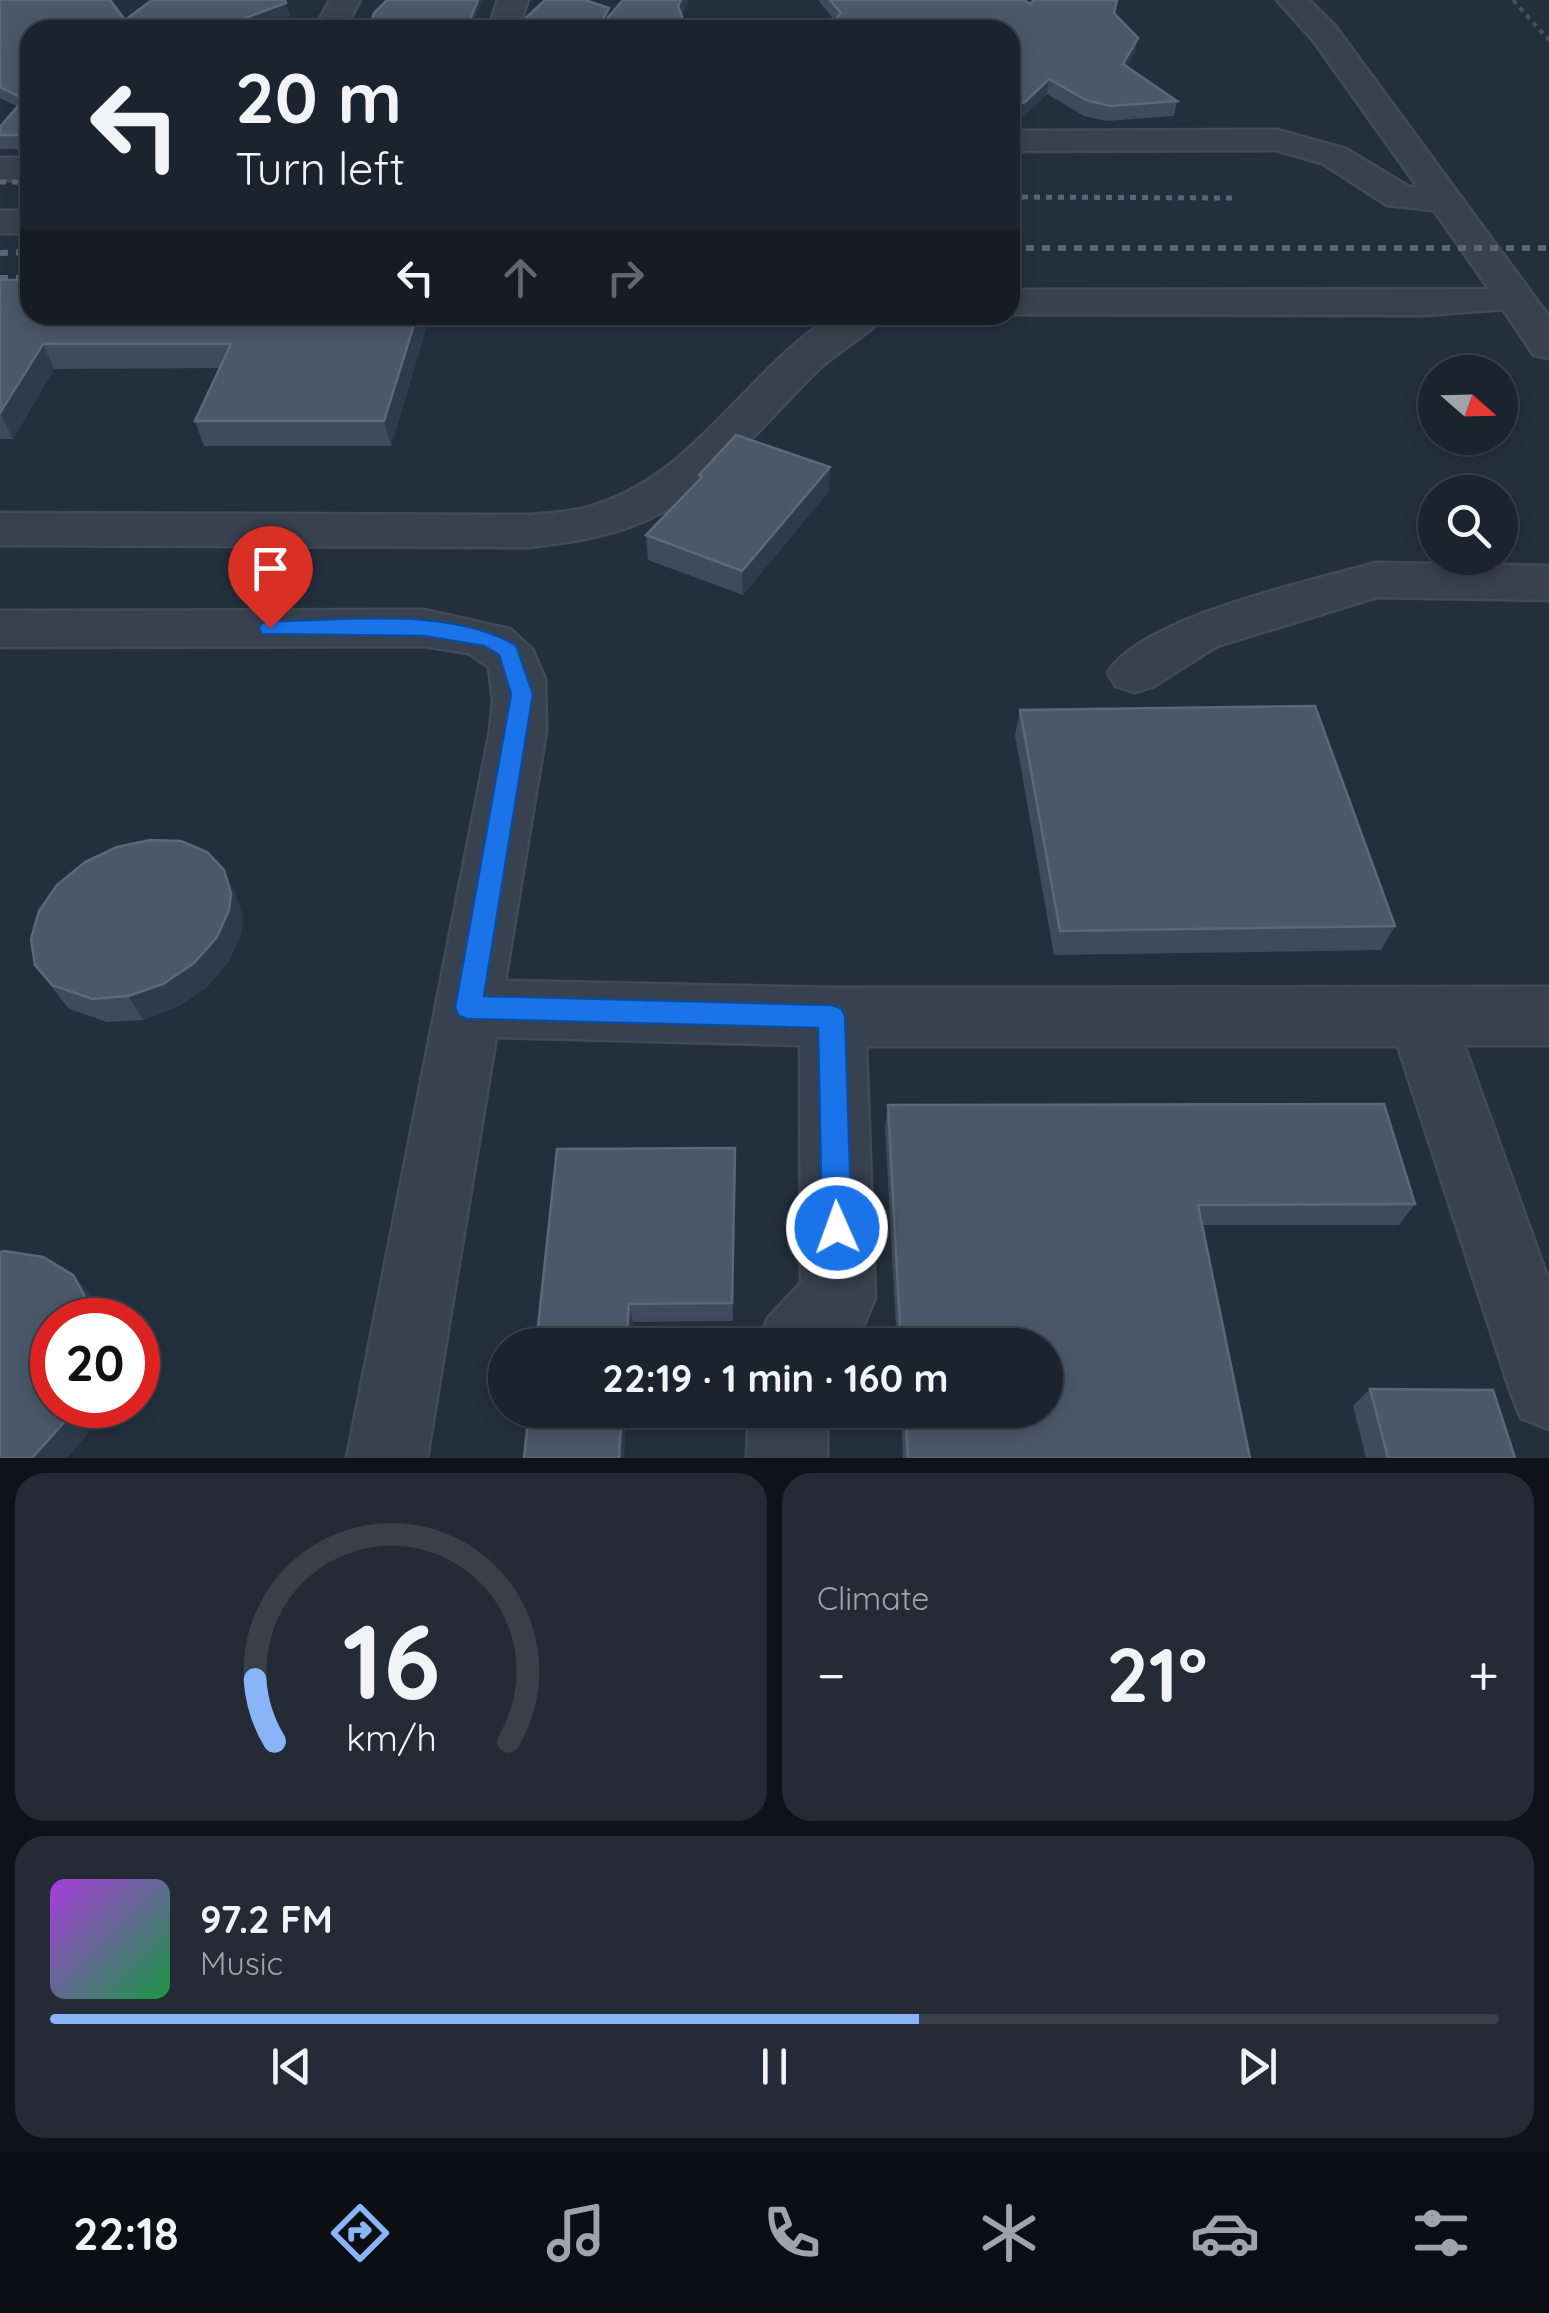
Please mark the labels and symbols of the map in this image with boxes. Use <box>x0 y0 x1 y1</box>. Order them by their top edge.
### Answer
north arrow <box>1418 355 1518 455</box>
pin <box>228 526 313 629</box>
position arrow <box>785 1176 889 1280</box>
speed limit sign: 20 <box>30 1298 160 1428</box>

